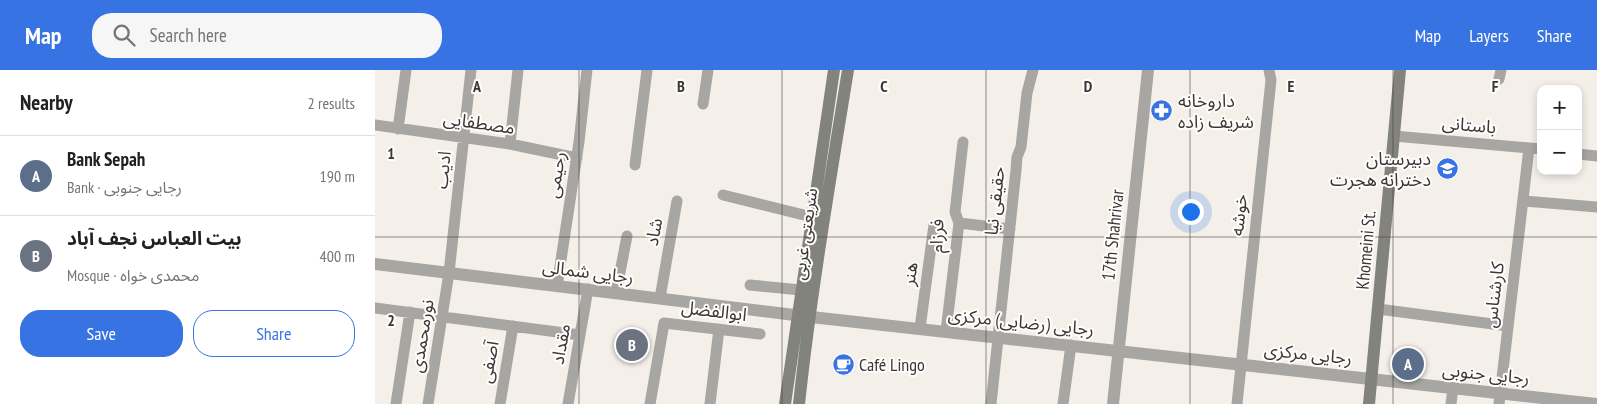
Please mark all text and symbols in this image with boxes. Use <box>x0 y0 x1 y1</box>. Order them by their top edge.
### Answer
search box <box>92 13 442 58</box>
text: Map <box>25 20 62 51</box>
icon: search <box>110 21 138 49</box>
text: Search here <box>150 23 227 47</box>
text: Map <box>1415 24 1441 47</box>
text: Layers <box>1469 24 1509 47</box>
text: Share <box>1537 24 1572 47</box>
text: A <box>472 76 482 96</box>
text: B <box>677 76 685 96</box>
text: C <box>880 76 888 96</box>
text: D <box>1084 76 1093 96</box>
text: E <box>1288 76 1295 96</box>
text: F <box>1492 76 1499 96</box>
map controls <box>1537 85 1582 175</box>
button: + <box>1537 85 1582 130</box>
text: Nearby <box>20 89 73 116</box>
place label: داروخانه شریف زاده <box>1178 89 1254 133</box>
text: 2 results <box>308 93 355 113</box>
pharmacy icon: داروخانه شریف زاده <box>1150 99 1174 123</box>
street label: مصطفایی <box>442 106 516 139</box>
street label: باستانی <box>1441 111 1497 138</box>
button: − <box>1537 130 1582 175</box>
text: 1 <box>387 143 395 163</box>
text: Bank Sepah <box>67 147 145 171</box>
place label: دبیرستان دخترانه هجرت <box>1330 147 1431 191</box>
street label: ادیب <box>429 150 456 190</box>
street label: رحیمی <box>540 150 571 200</box>
school or university icon: دبیرستان دخترانه هجرت <box>1435 157 1459 181</box>
street label: حقیقی نیا <box>979 165 1010 236</box>
text: A <box>32 166 40 186</box>
text: 190 m <box>320 166 355 186</box>
text: Bank · رجایی جنوبی <box>67 177 182 197</box>
street label: شریعتی غربی <box>787 186 822 282</box>
street label: 17th Shahrivar <box>1096 188 1129 282</box>
street label: خوشه <box>1225 193 1252 237</box>
your location <box>1178 199 1204 225</box>
street label: Khomeini St. <box>1351 210 1380 290</box>
street label: شاد <box>640 216 667 248</box>
street label: فرزام <box>925 219 951 253</box>
text: بیت العباس نجف آباد <box>67 226 242 250</box>
text: B <box>32 246 40 266</box>
text: 400 m <box>320 246 355 266</box>
street label: رجایی شمالی <box>541 254 635 289</box>
street label: کارشناس <box>1478 260 1509 329</box>
street label: هنر <box>896 261 923 288</box>
text: Mosque · محمدی خواه <box>67 265 199 285</box>
street label: ابوالفضل <box>680 295 748 326</box>
street label: نورمحمدی <box>404 298 439 374</box>
street label: رجایی (رضایی) مرکزی <box>947 302 1095 341</box>
button: Save <box>20 310 183 357</box>
button: Share <box>193 310 355 357</box>
text: 2 <box>387 310 395 330</box>
street label: مقداد <box>546 322 575 366</box>
pin: B <box>616 326 648 364</box>
street label: رجایی مرکزی <box>1263 337 1353 370</box>
street label: آصفی <box>473 338 504 385</box>
pin: A <box>1392 345 1424 383</box>
cafe icon: Café Lingo <box>831 353 855 377</box>
place label: Café Lingo <box>859 353 925 376</box>
street label: رجایی جنوبی <box>1441 357 1531 390</box>

